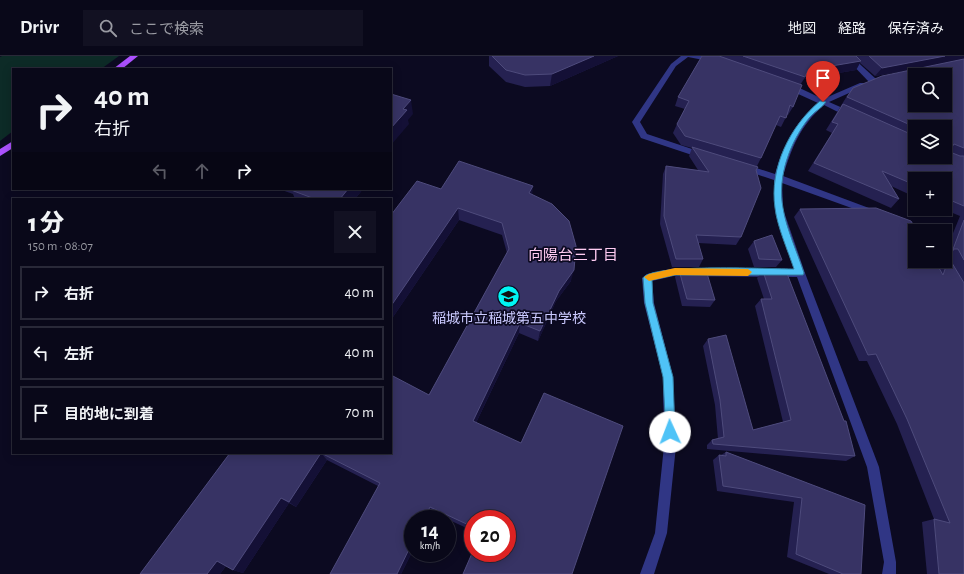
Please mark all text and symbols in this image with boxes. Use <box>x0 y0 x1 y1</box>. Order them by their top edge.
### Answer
search box <box>83 10 363 46</box>
icon: search <box>97 17 119 39</box>
text: Drivr <box>20 18 59 37</box>
text: ここで検索 <box>129 22 204 37</box>
text: 地図 <box>788 22 816 36</box>
text: 経路 <box>838 22 866 36</box>
text: 保存済み <box>888 22 944 36</box>
pin <box>806 61 840 102</box>
icon: arrive <box>812 67 834 89</box>
map controls <box>908 68 952 268</box>
button: search <box>908 68 952 112</box>
text: 40 m <box>94 83 150 111</box>
icon: right <box>28 84 80 136</box>
button: layers <box>908 120 952 164</box>
text: 右折 <box>94 121 130 139</box>
icon: left <box>149 160 171 182</box>
icon: ahead <box>191 160 213 182</box>
icon: right <box>233 160 255 182</box>
button: + <box>908 172 952 216</box>
button: close <box>334 211 376 253</box>
text: 1 分 <box>28 212 64 236</box>
button: − <box>908 224 952 268</box>
text: 150 m · 08:07 <box>28 240 93 253</box>
district label: 向陽台三丁目 <box>528 247 618 263</box>
icon: right <box>30 282 52 304</box>
school or university icon: 稲城市立稲城第五中学校 <box>496 283 522 309</box>
text: 40 m <box>344 285 374 300</box>
text: 右折 <box>64 287 94 302</box>
place label: 稲城市立稲城第五中学校 <box>432 310 586 326</box>
icon: left <box>30 342 52 364</box>
text: 40 m <box>344 345 374 360</box>
text: 左折 <box>64 347 94 362</box>
icon: arrive <box>30 402 52 424</box>
text: 70 m <box>345 405 374 420</box>
text: 目的地に到着 <box>64 407 154 422</box>
position arrow <box>649 411 691 453</box>
speed limit sign: 20 <box>464 510 516 562</box>
text: 14 <box>421 521 439 541</box>
text: km/h <box>420 541 440 551</box>

